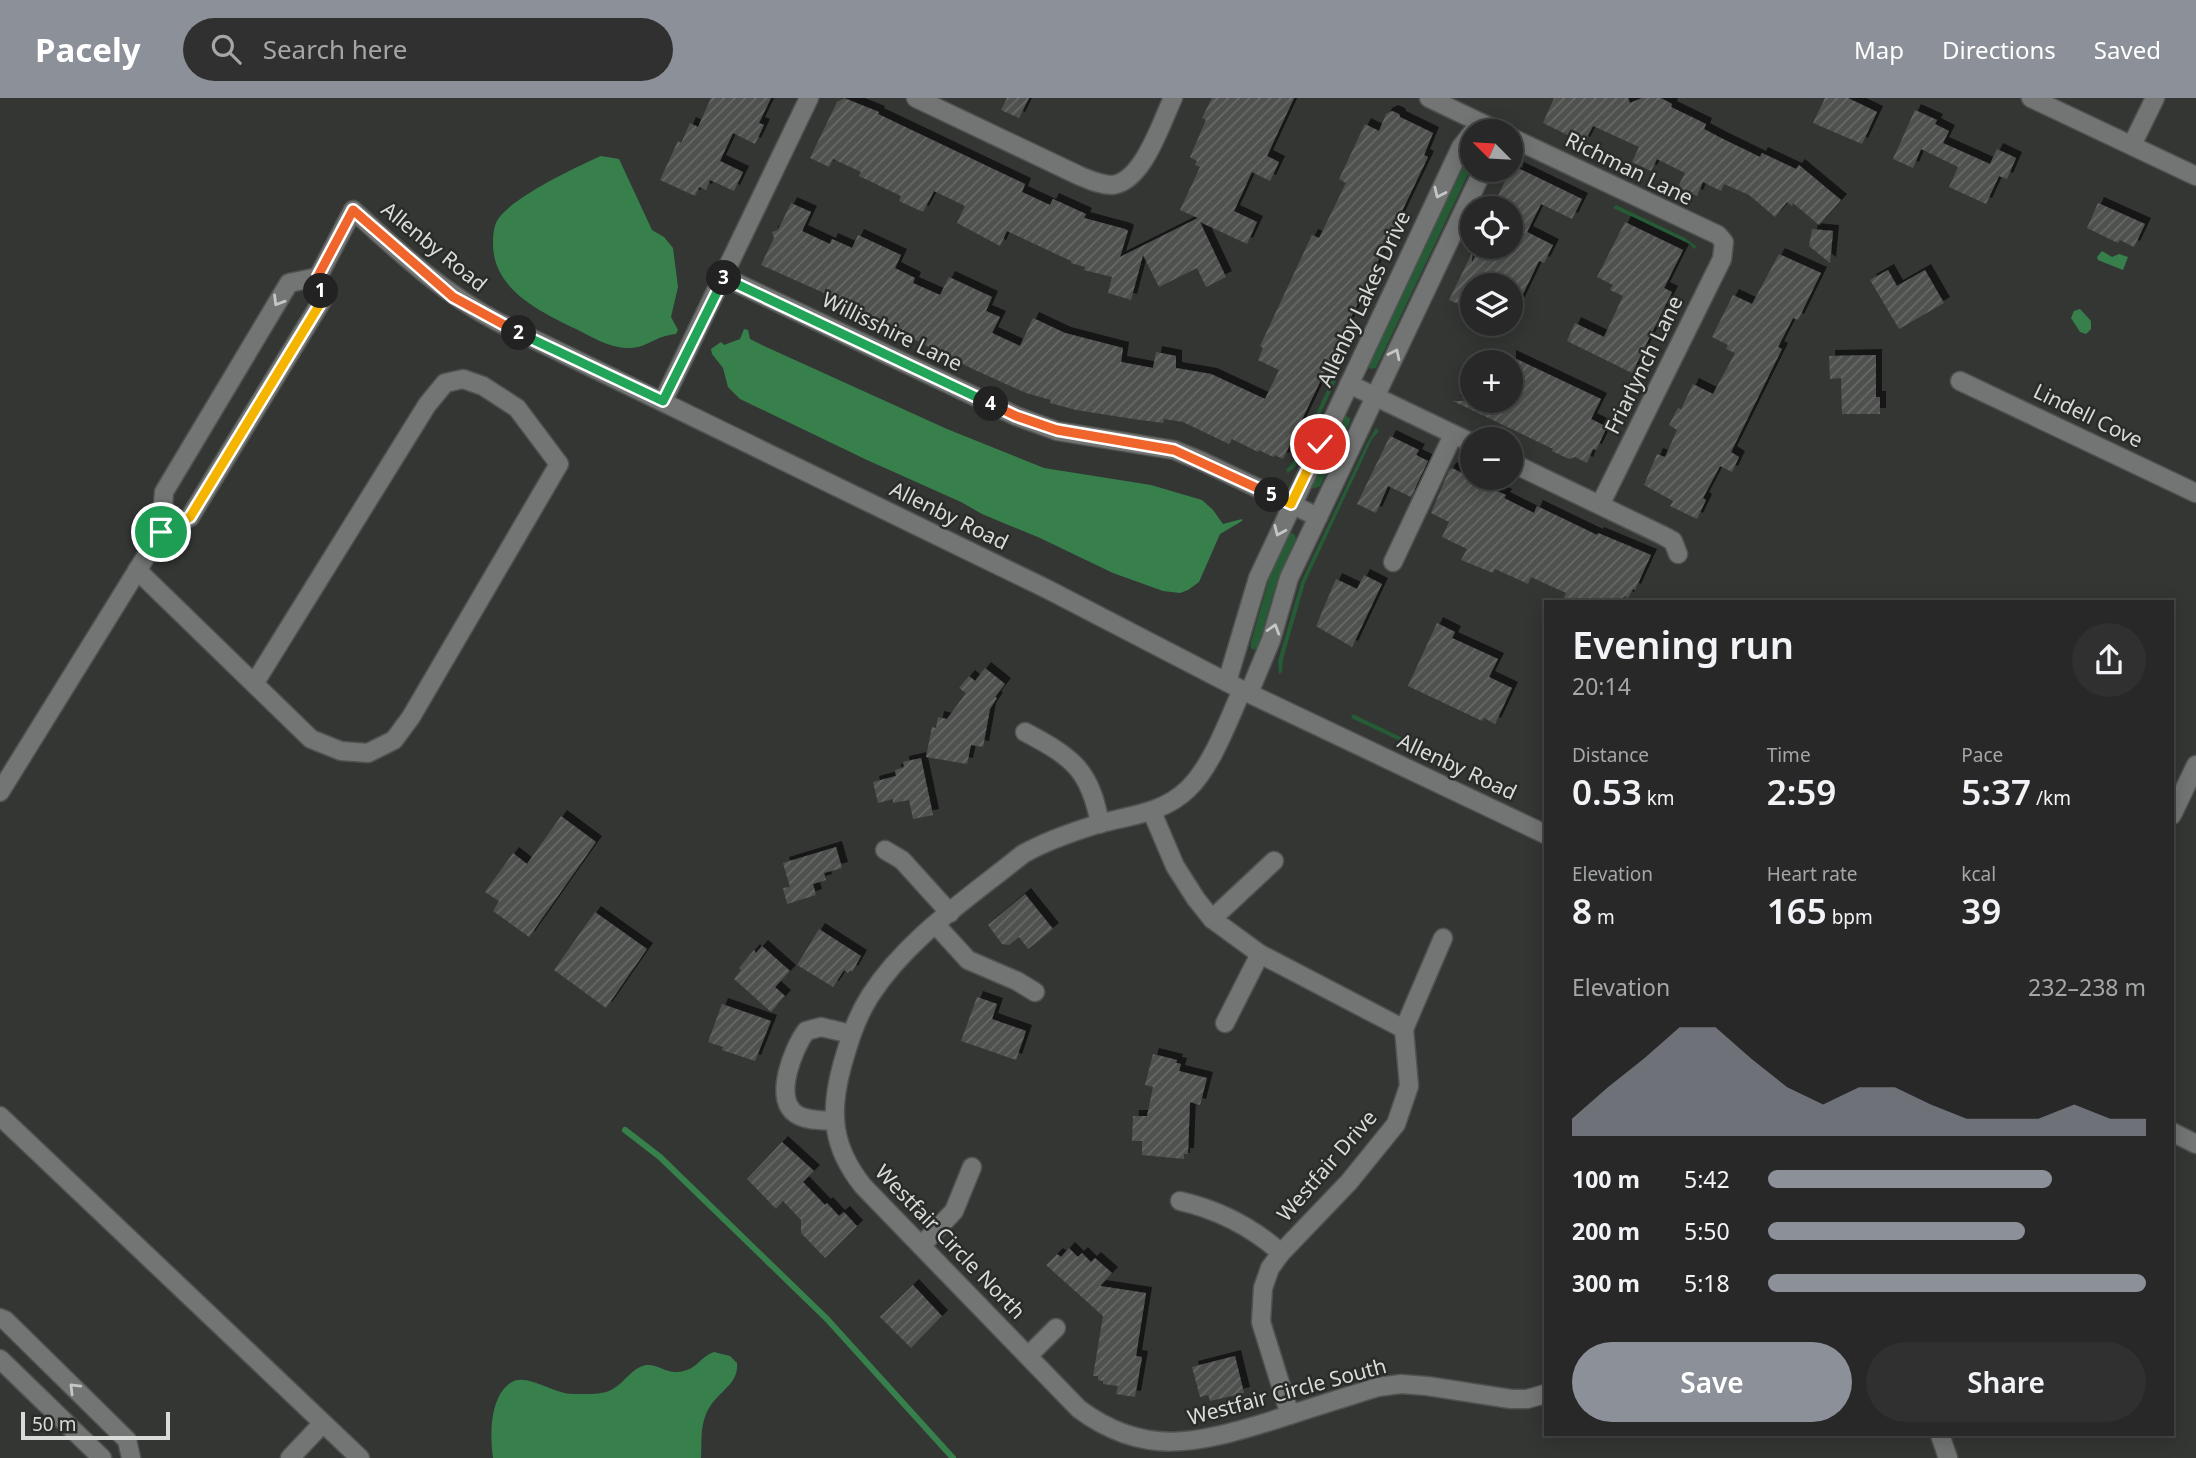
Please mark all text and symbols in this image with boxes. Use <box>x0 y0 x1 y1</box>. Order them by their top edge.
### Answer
search box <box>183 18 673 81</box>
text: Pacely <box>35 27 141 72</box>
icon: search <box>207 30 245 68</box>
text: Search here <box>263 31 407 67</box>
text: Map <box>1854 33 1904 66</box>
text: Directions <box>1942 33 2056 66</box>
text: Saved <box>2094 33 2161 66</box>
north arrow <box>1460 119 1522 182</box>
map controls <box>1460 119 1523 490</box>
street label: Richman Lane <box>1561 125 1698 211</box>
one-way arrow <box>1434 186 1448 198</box>
street label: Allenby Road <box>376 195 493 297</box>
button: locate <box>1460 196 1523 259</box>
street label: Allenby Lakes Drive <box>1310 206 1416 391</box>
pin: 3 <box>706 260 742 296</box>
text: 3 <box>718 264 729 290</box>
button: layers <box>1460 273 1523 336</box>
pin: 1 <box>304 274 338 308</box>
text: 1 <box>315 277 326 303</box>
street label: Willisshire Lane <box>818 285 967 377</box>
street label: Friarlynch Lane <box>1597 291 1689 438</box>
one-way arrow <box>274 293 287 306</box>
pin: 2 <box>502 316 536 350</box>
text: 2 <box>513 319 524 345</box>
one-way arrow <box>1386 349 1400 361</box>
button: + <box>1460 350 1523 413</box>
street label: Lindell Cove <box>2029 377 2148 454</box>
pin: 4 <box>974 386 1009 422</box>
text: 4 <box>985 390 996 416</box>
pin <box>1290 414 1350 474</box>
icon: check <box>1301 425 1339 463</box>
button: − <box>1460 427 1523 490</box>
street label: Allenby Road <box>886 474 1013 556</box>
pin: 5 <box>1254 478 1290 512</box>
text: 5 <box>1266 481 1277 507</box>
pin <box>131 502 191 562</box>
icon: arrive <box>142 513 180 551</box>
one-way arrow <box>1273 524 1287 537</box>
text: Evening run <box>1572 618 1794 670</box>
button: share <box>2072 623 2146 697</box>
one-way arrow <box>1265 624 1280 636</box>
text: 20:14 <box>1572 670 1631 702</box>
street label: Allenby Road <box>1393 726 1521 806</box>
text: Distance <box>1572 742 1649 768</box>
text: Time <box>1767 742 1811 768</box>
text: Pace <box>1961 742 2003 768</box>
text: 0.53 <box>1572 768 1642 815</box>
text: 2:59 <box>1767 768 1836 815</box>
text: 5:37 <box>1961 768 2031 815</box>
text: km <box>1642 785 1675 811</box>
text: /km <box>2031 785 2071 811</box>
text: Elevation <box>1572 861 1653 887</box>
text: Heart rate <box>1767 861 1857 887</box>
text: kcal <box>1961 861 1996 887</box>
text: 8 <box>1572 887 1592 934</box>
text: 165 <box>1767 887 1827 934</box>
text: 39 <box>1961 887 2001 934</box>
text: m <box>1592 904 1615 930</box>
text: bpm <box>1827 904 1873 930</box>
text: Elevation <box>1572 971 1670 1003</box>
text: 232–238 m <box>2028 971 2146 1003</box>
street label: Westfair Drive <box>1270 1104 1382 1227</box>
street label: Westfair Circle North <box>870 1158 1032 1325</box>
text: 100 m <box>1572 1163 1640 1195</box>
text: 5:42 <box>1684 1163 1730 1195</box>
text: 200 m <box>1572 1215 1640 1247</box>
text: 5:50 <box>1684 1215 1730 1247</box>
text: 300 m <box>1572 1267 1640 1299</box>
text: 5:18 <box>1684 1267 1730 1299</box>
button: Save <box>1572 1342 1852 1422</box>
button: Share <box>1866 1342 2146 1422</box>
street label: Westfair Circle South <box>1184 1351 1389 1431</box>
one-way arrow <box>70 1384 82 1396</box>
scale bar <box>21 1409 170 1441</box>
text: 50 m <box>32 1411 76 1437</box>

